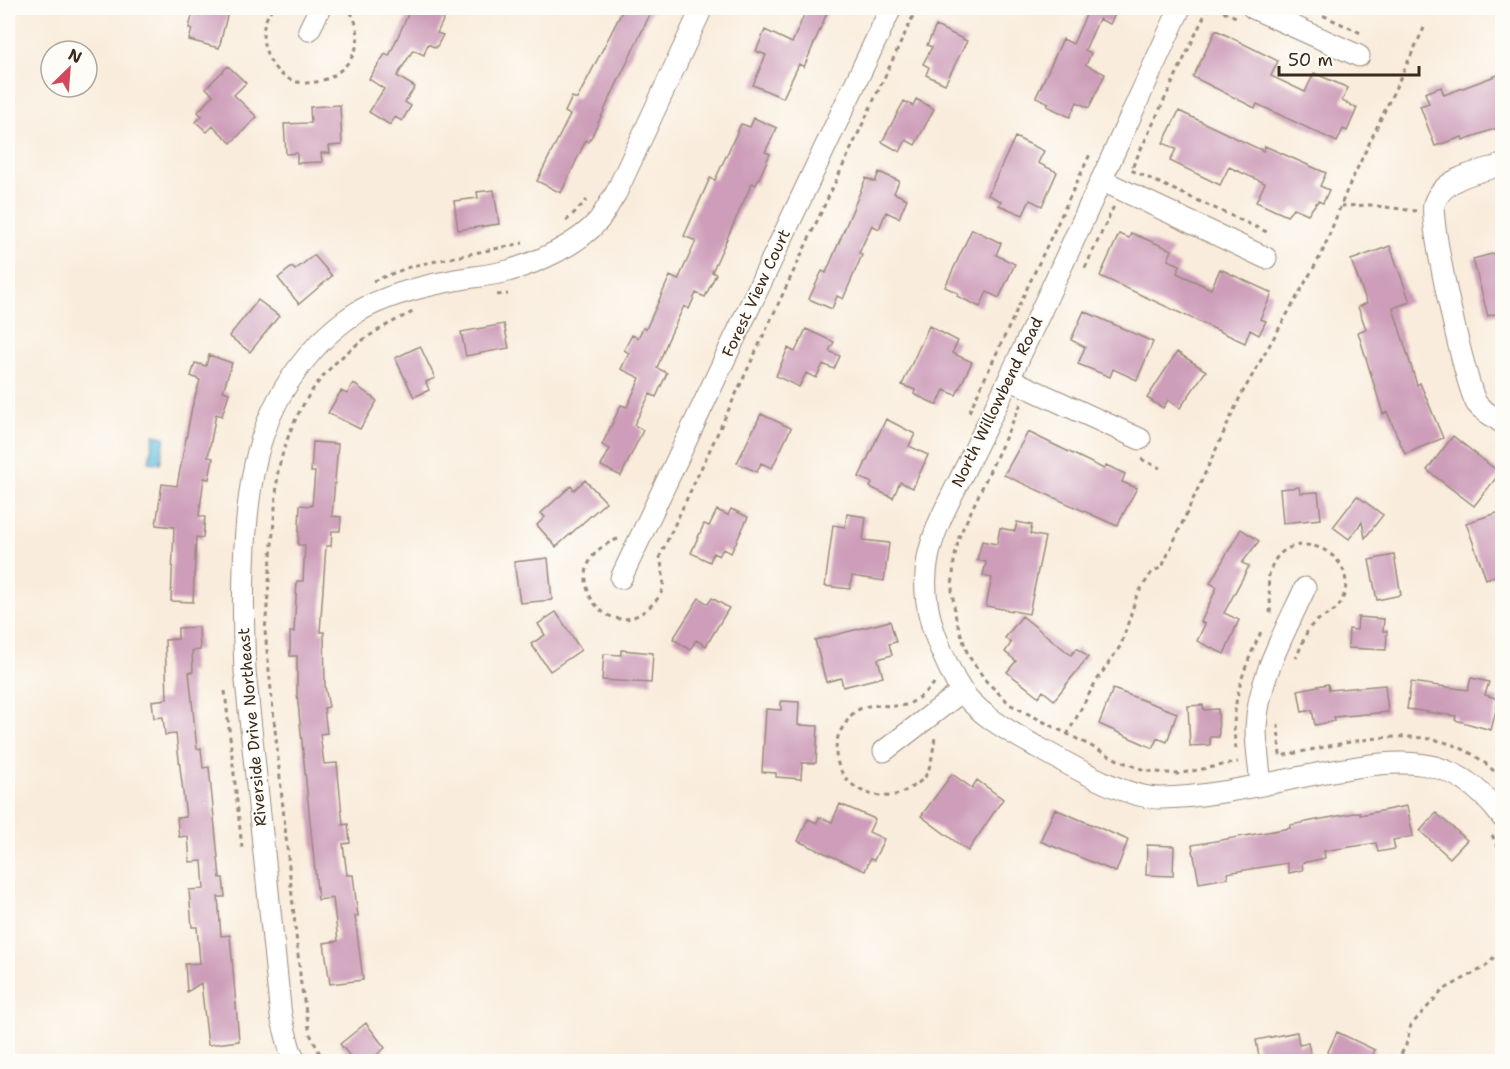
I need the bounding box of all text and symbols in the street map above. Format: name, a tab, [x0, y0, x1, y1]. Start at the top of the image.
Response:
north arrow	[39, 39, 99, 99]
scale bar	[1279, 39, 1418, 77]
text: N	[65, 44, 85, 68]
text: 50 m	[1288, 48, 1333, 72]
street label: Forest View Court	[717, 226, 795, 360]
street label: North Willowbend Road	[947, 313, 1047, 491]
street label: Riverside Drive Northeast	[233, 627, 271, 827]

